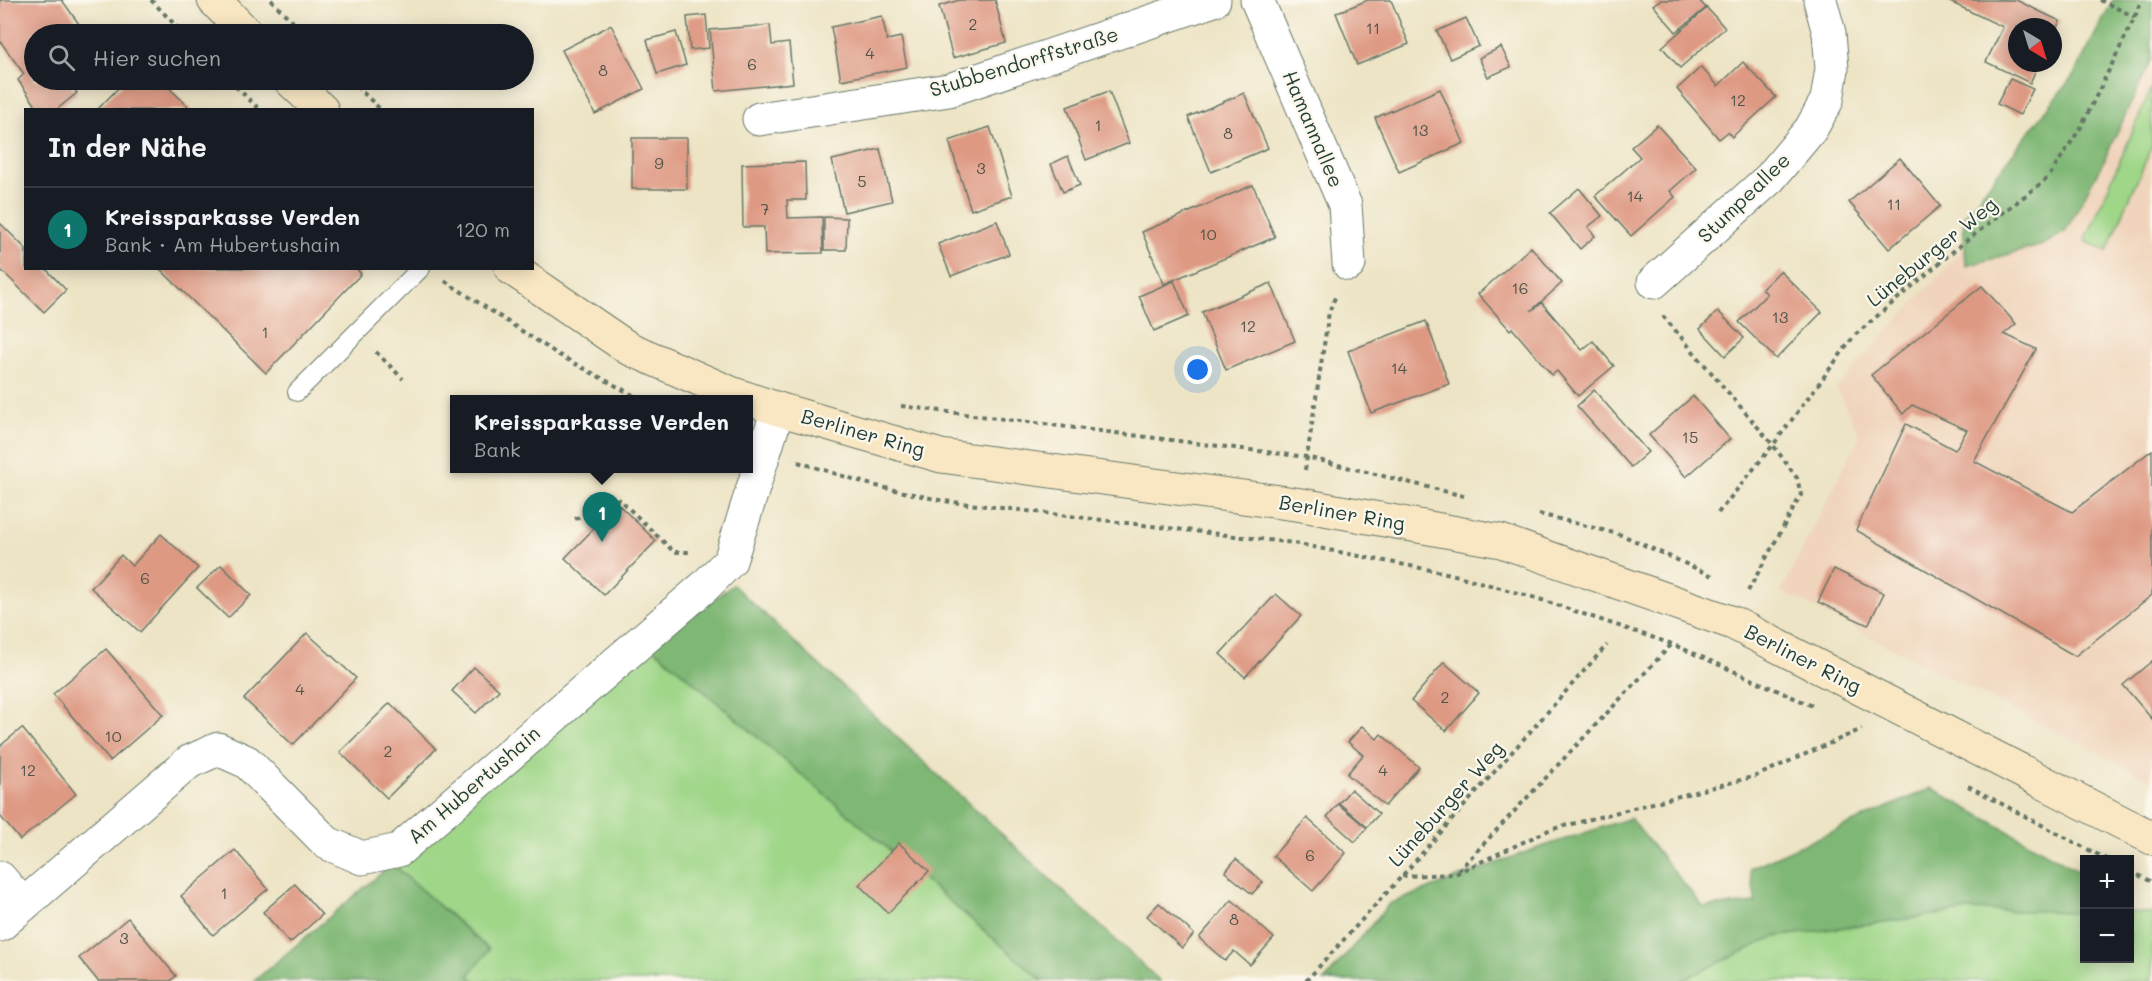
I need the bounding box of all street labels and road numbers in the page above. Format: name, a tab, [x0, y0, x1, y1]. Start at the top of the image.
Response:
street label: Stubbendorffstraße	[926, 20, 1121, 102]
street label: Hamannallee	[1278, 66, 1350, 191]
street label: Stumpeallee	[1692, 147, 1795, 248]
street label: Lüneburger Weg	[1861, 191, 2002, 312]
street label: Berliner Ring	[798, 402, 928, 462]
street label: Berliner Ring	[1277, 488, 1407, 536]
street label: Berliner Ring	[1741, 618, 1866, 699]
street label: Am Hubertushain	[402, 720, 545, 849]
street label: Lüneburger Weg	[1382, 735, 1509, 872]

